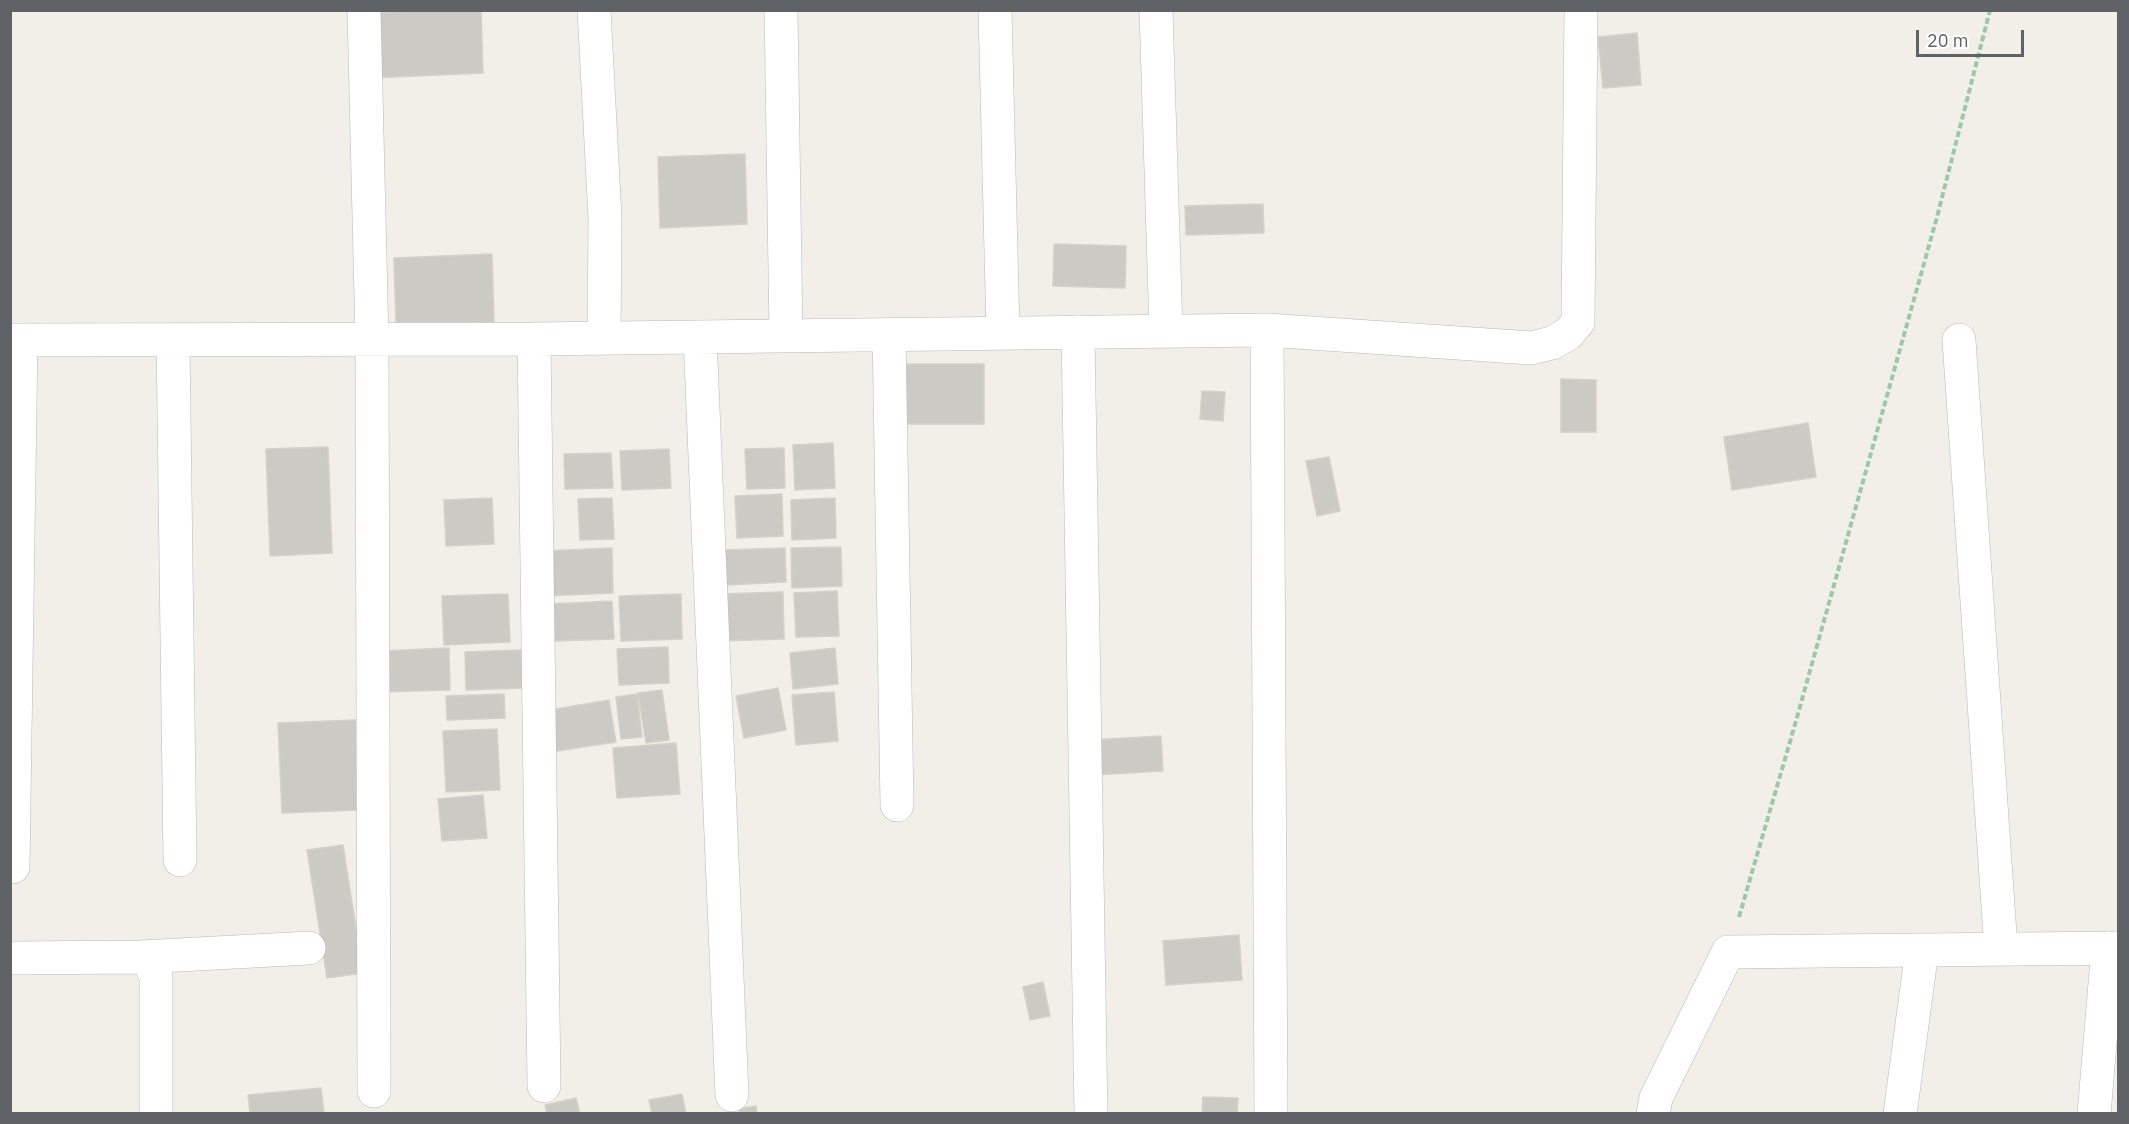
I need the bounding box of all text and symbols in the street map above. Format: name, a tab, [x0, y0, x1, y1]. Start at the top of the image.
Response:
scale bar	[1919, 18, 2027, 56]
text: 20 m	[1927, 29, 1969, 52]

